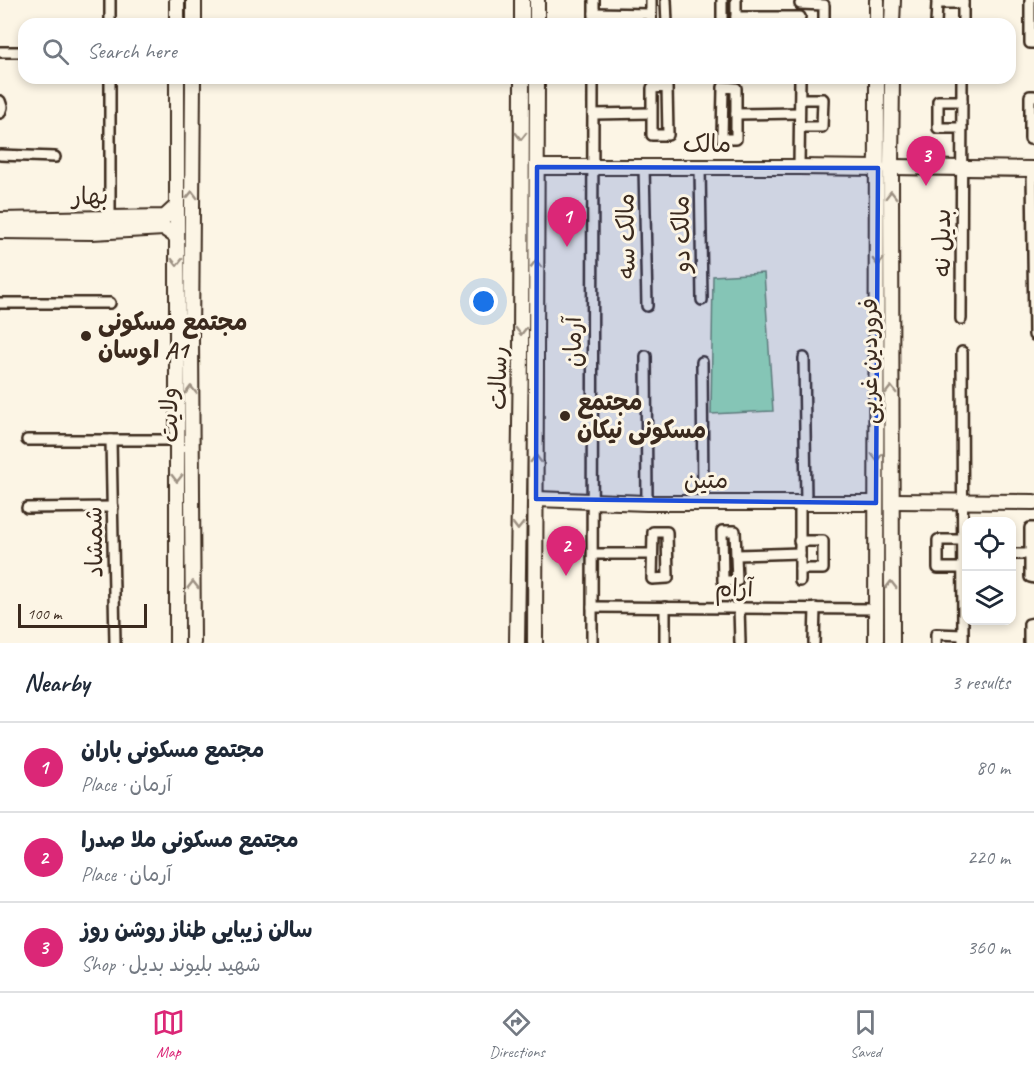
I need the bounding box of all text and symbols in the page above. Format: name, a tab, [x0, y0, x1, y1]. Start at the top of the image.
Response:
search box	[18, 18, 1016, 84]
icon: search	[39, 35, 72, 68]
text: Search here	[87, 37, 177, 65]
street label: مالک	[683, 129, 731, 159]
one-way arrow	[515, 132, 527, 141]
pin: 3	[906, 136, 946, 186]
street label: بهار	[70, 181, 108, 211]
one-way arrow	[186, 190, 198, 199]
one-way arrow	[885, 190, 897, 199]
street label: مالک سه	[610, 193, 642, 279]
street label: مالک دو	[665, 195, 697, 275]
pin: 1	[548, 198, 586, 247]
street label: بدیل نه	[927, 208, 957, 278]
one-way arrow	[171, 258, 183, 267]
one-way arrow	[871, 258, 884, 267]
one-way arrow	[530, 259, 542, 268]
your location	[469, 287, 498, 316]
street label: فروردین غربی	[854, 298, 884, 424]
place label: مجتمع مسکونی اوسان A1	[98, 307, 247, 366]
street label: آرمان	[558, 316, 588, 367]
one-way arrow	[515, 327, 527, 336]
marker: مجتمع مسکونی اوسان A1	[79, 329, 93, 343]
street label: رسالت	[482, 346, 514, 410]
one-way arrow	[185, 385, 197, 394]
one-way arrow	[885, 385, 897, 394]
street label: ولایت	[154, 387, 184, 443]
place label: مجتمع مسکونی نیکان	[577, 387, 706, 445]
marker: مجتمع مسکونی نیکان	[558, 409, 572, 423]
one-way arrow	[871, 453, 883, 462]
one-way arrow	[530, 454, 542, 463]
street label: متین	[684, 465, 728, 495]
one-way arrow	[171, 474, 183, 483]
street label: شمشاد	[78, 506, 110, 578]
map controls	[962, 517, 1016, 625]
button: locate	[962, 517, 1016, 571]
one-way arrow	[512, 522, 525, 531]
pin: 2	[546, 526, 586, 576]
button: layers	[962, 571, 1016, 625]
street label: آرام	[714, 573, 755, 606]
one-way arrow	[187, 580, 199, 589]
one-way arrow	[885, 580, 897, 589]
scale bar	[18, 601, 147, 628]
text: 100 m	[27, 604, 61, 624]
text: Nearby	[24, 666, 89, 699]
text: 3 results	[951, 670, 1010, 695]
text: مجتمع مسکونی باران	[81, 736, 264, 764]
text: 1	[39, 755, 48, 780]
text: 80 m	[976, 755, 1010, 780]
text: Place · آرمان	[81, 772, 172, 797]
text: مجتمع مسکونی ملا صدرا	[81, 826, 298, 854]
text: 2	[39, 845, 48, 870]
text: 220 m	[967, 845, 1010, 870]
text: Place · آرمان	[81, 862, 172, 887]
text: سالن زیبایی طناز روشن روز	[81, 916, 312, 944]
text: 3	[39, 935, 48, 960]
text: 360 m	[967, 935, 1010, 960]
text: Shop · شهید بلیوند بدیل	[81, 952, 261, 977]
tab: Map	[152, 1006, 185, 1062]
tab: Directions	[489, 1006, 545, 1062]
tab: Saved	[849, 1006, 882, 1062]

